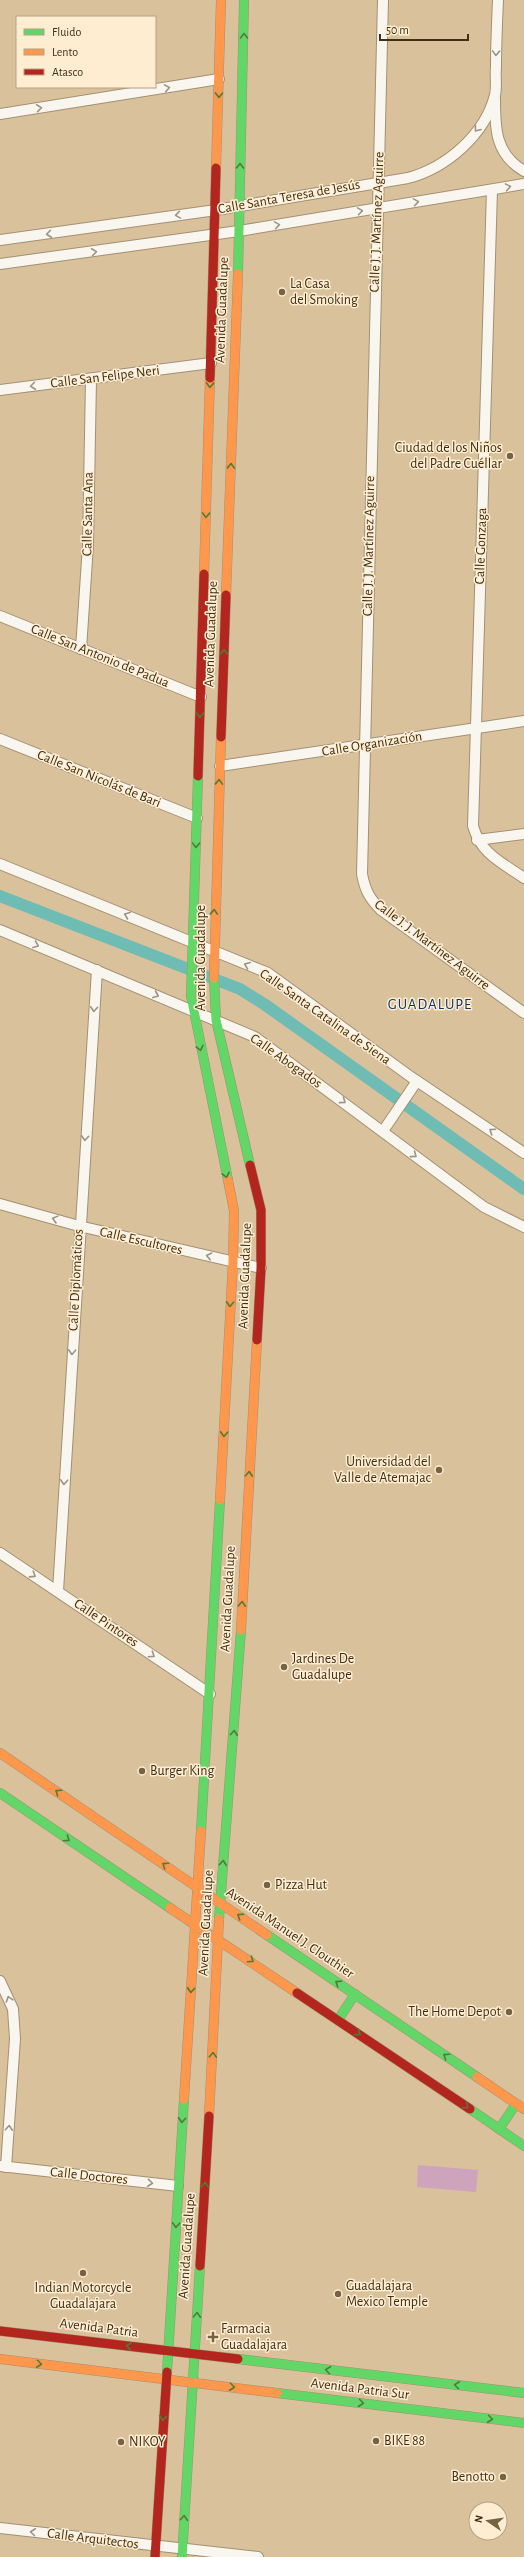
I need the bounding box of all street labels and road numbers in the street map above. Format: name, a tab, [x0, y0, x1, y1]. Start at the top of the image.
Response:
street label: Calle J. J. Martínez Aguirre	[368, 152, 386, 292]
street label: Calle Santa Teresa de Jesús	[217, 178, 361, 216]
street label: Avenida Guadalupe	[213, 257, 231, 363]
street label: Calle San Felipe Neri	[50, 363, 160, 391]
street label: Calle Santa Ana	[80, 471, 96, 556]
street label: Calle J. J. Martínez Aguirre	[361, 476, 377, 616]
street label: Calle Gonzaga	[473, 507, 489, 585]
street label: Avenida Guadalupe	[202, 581, 220, 687]
street label: Calle San Antonio de Padua	[29, 622, 172, 690]
street label: Calle Organización	[321, 729, 423, 759]
street label: Calle San Nicolás de Bari	[35, 748, 163, 810]
street label: Calle J. J. Martínez Aguirre	[372, 897, 492, 993]
street label: Avenida Guadalupe	[194, 905, 208, 1011]
street label: Calle Santa Catalina de Siena	[257, 966, 393, 1068]
street label: Calle Abogados	[248, 1031, 324, 1091]
street label: Avenida Guadalupe	[236, 1223, 254, 1329]
street label: Calle Escultores	[98, 1225, 184, 1257]
street label: Calle Diplomáticos	[66, 1229, 86, 1331]
street label: Avenida Guadalupe	[218, 1546, 238, 1652]
street label: Calle Pintores	[71, 1596, 141, 1650]
street label: Avenida Guadalupe	[196, 1870, 216, 1976]
street label: Avenida Manuel J. Clouthier	[224, 1885, 357, 1981]
street label: Calle Doctores	[50, 2165, 128, 2187]
street label: Avenida Guadalupe	[176, 2193, 198, 2299]
street label: Avenida Patria	[59, 2316, 140, 2340]
street label: Avenida Patria Sur	[310, 2376, 411, 2402]
street label: Calle Arquitectos	[46, 2526, 140, 2552]

